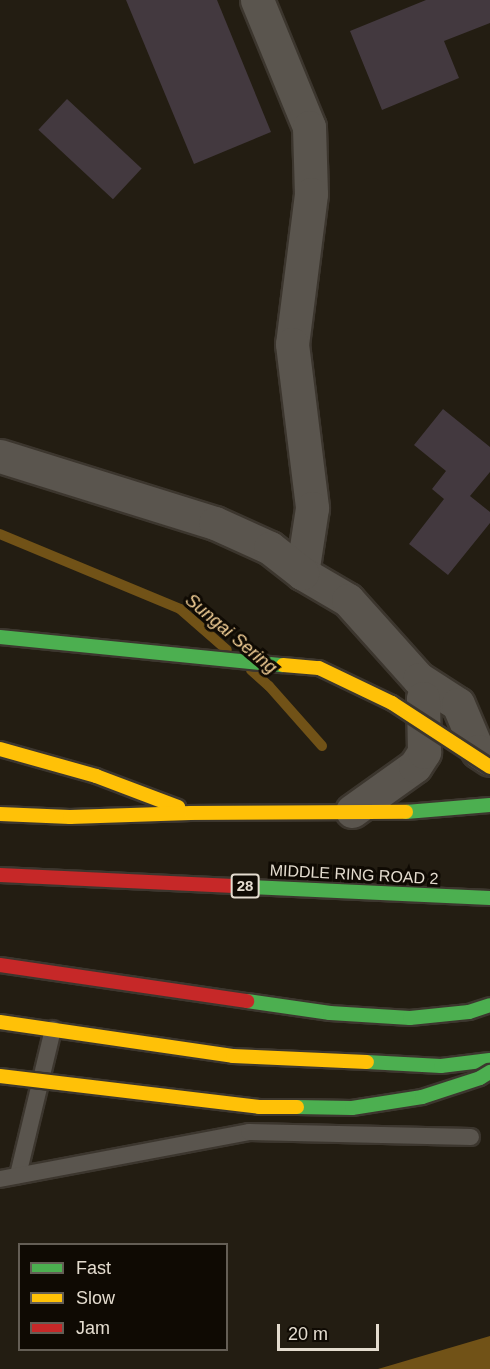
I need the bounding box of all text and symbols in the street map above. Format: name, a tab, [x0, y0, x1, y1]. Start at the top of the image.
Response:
water label: Sungai Sering	[181, 589, 281, 679]
street label: MIDDLE RING ROAD 2	[269, 861, 439, 889]
road number: 28	[230, 874, 260, 898]
legend	[18, 1243, 228, 1351]
text: Fast	[76, 1258, 111, 1278]
text: Slow	[76, 1288, 115, 1308]
scale bar	[280, 1312, 382, 1350]
text: Jam	[76, 1318, 110, 1338]
text: 20 m	[288, 1324, 328, 1344]

